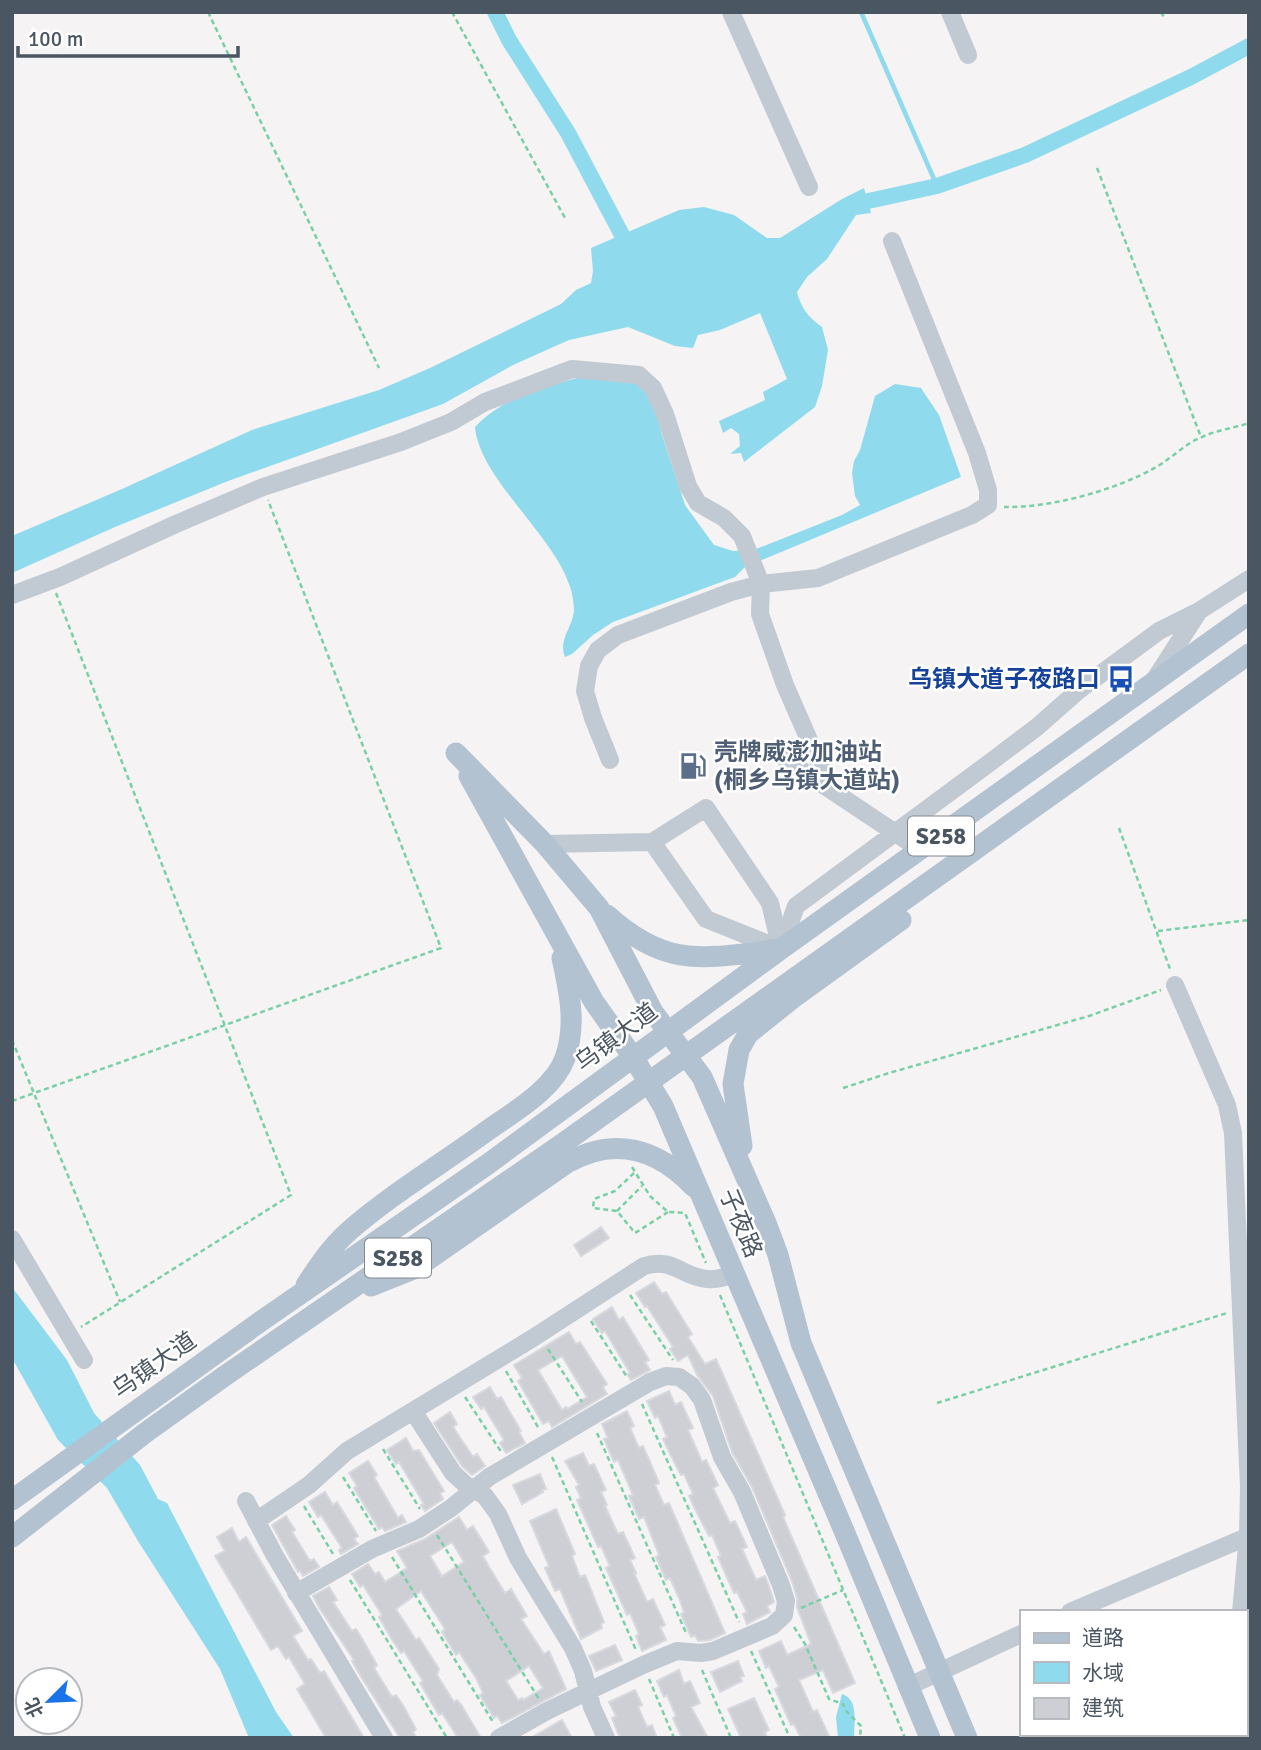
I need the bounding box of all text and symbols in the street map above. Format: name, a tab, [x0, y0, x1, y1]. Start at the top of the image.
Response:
scale bar	[18, 14, 238, 58]
text: 100 m	[28, 26, 83, 52]
place label: 乌镇大道子夜路口	[908, 664, 1100, 694]
bus stop icon: 乌镇大道子夜路口	[1106, 664, 1136, 694]
place label: 壳牌威澎加油站 (桐乡乌镇大道站)	[714, 737, 900, 795]
fuel station icon: 壳牌威澎加油站 (桐乡乌镇大道站)	[678, 751, 708, 781]
road number: S258	[908, 816, 974, 856]
street label: 乌镇大道	[569, 996, 663, 1078]
street label: 子夜路	[713, 1184, 769, 1262]
road number: S258	[365, 1238, 431, 1278]
street label: 乌镇大道	[106, 1325, 202, 1405]
legend	[1020, 1610, 1247, 1736]
text: 道路	[1082, 1625, 1124, 1651]
text: 水域	[1082, 1660, 1124, 1686]
north arrow	[14, 1666, 84, 1736]
text: 北	[20, 1694, 49, 1721]
text: 建筑	[1082, 1695, 1124, 1721]

